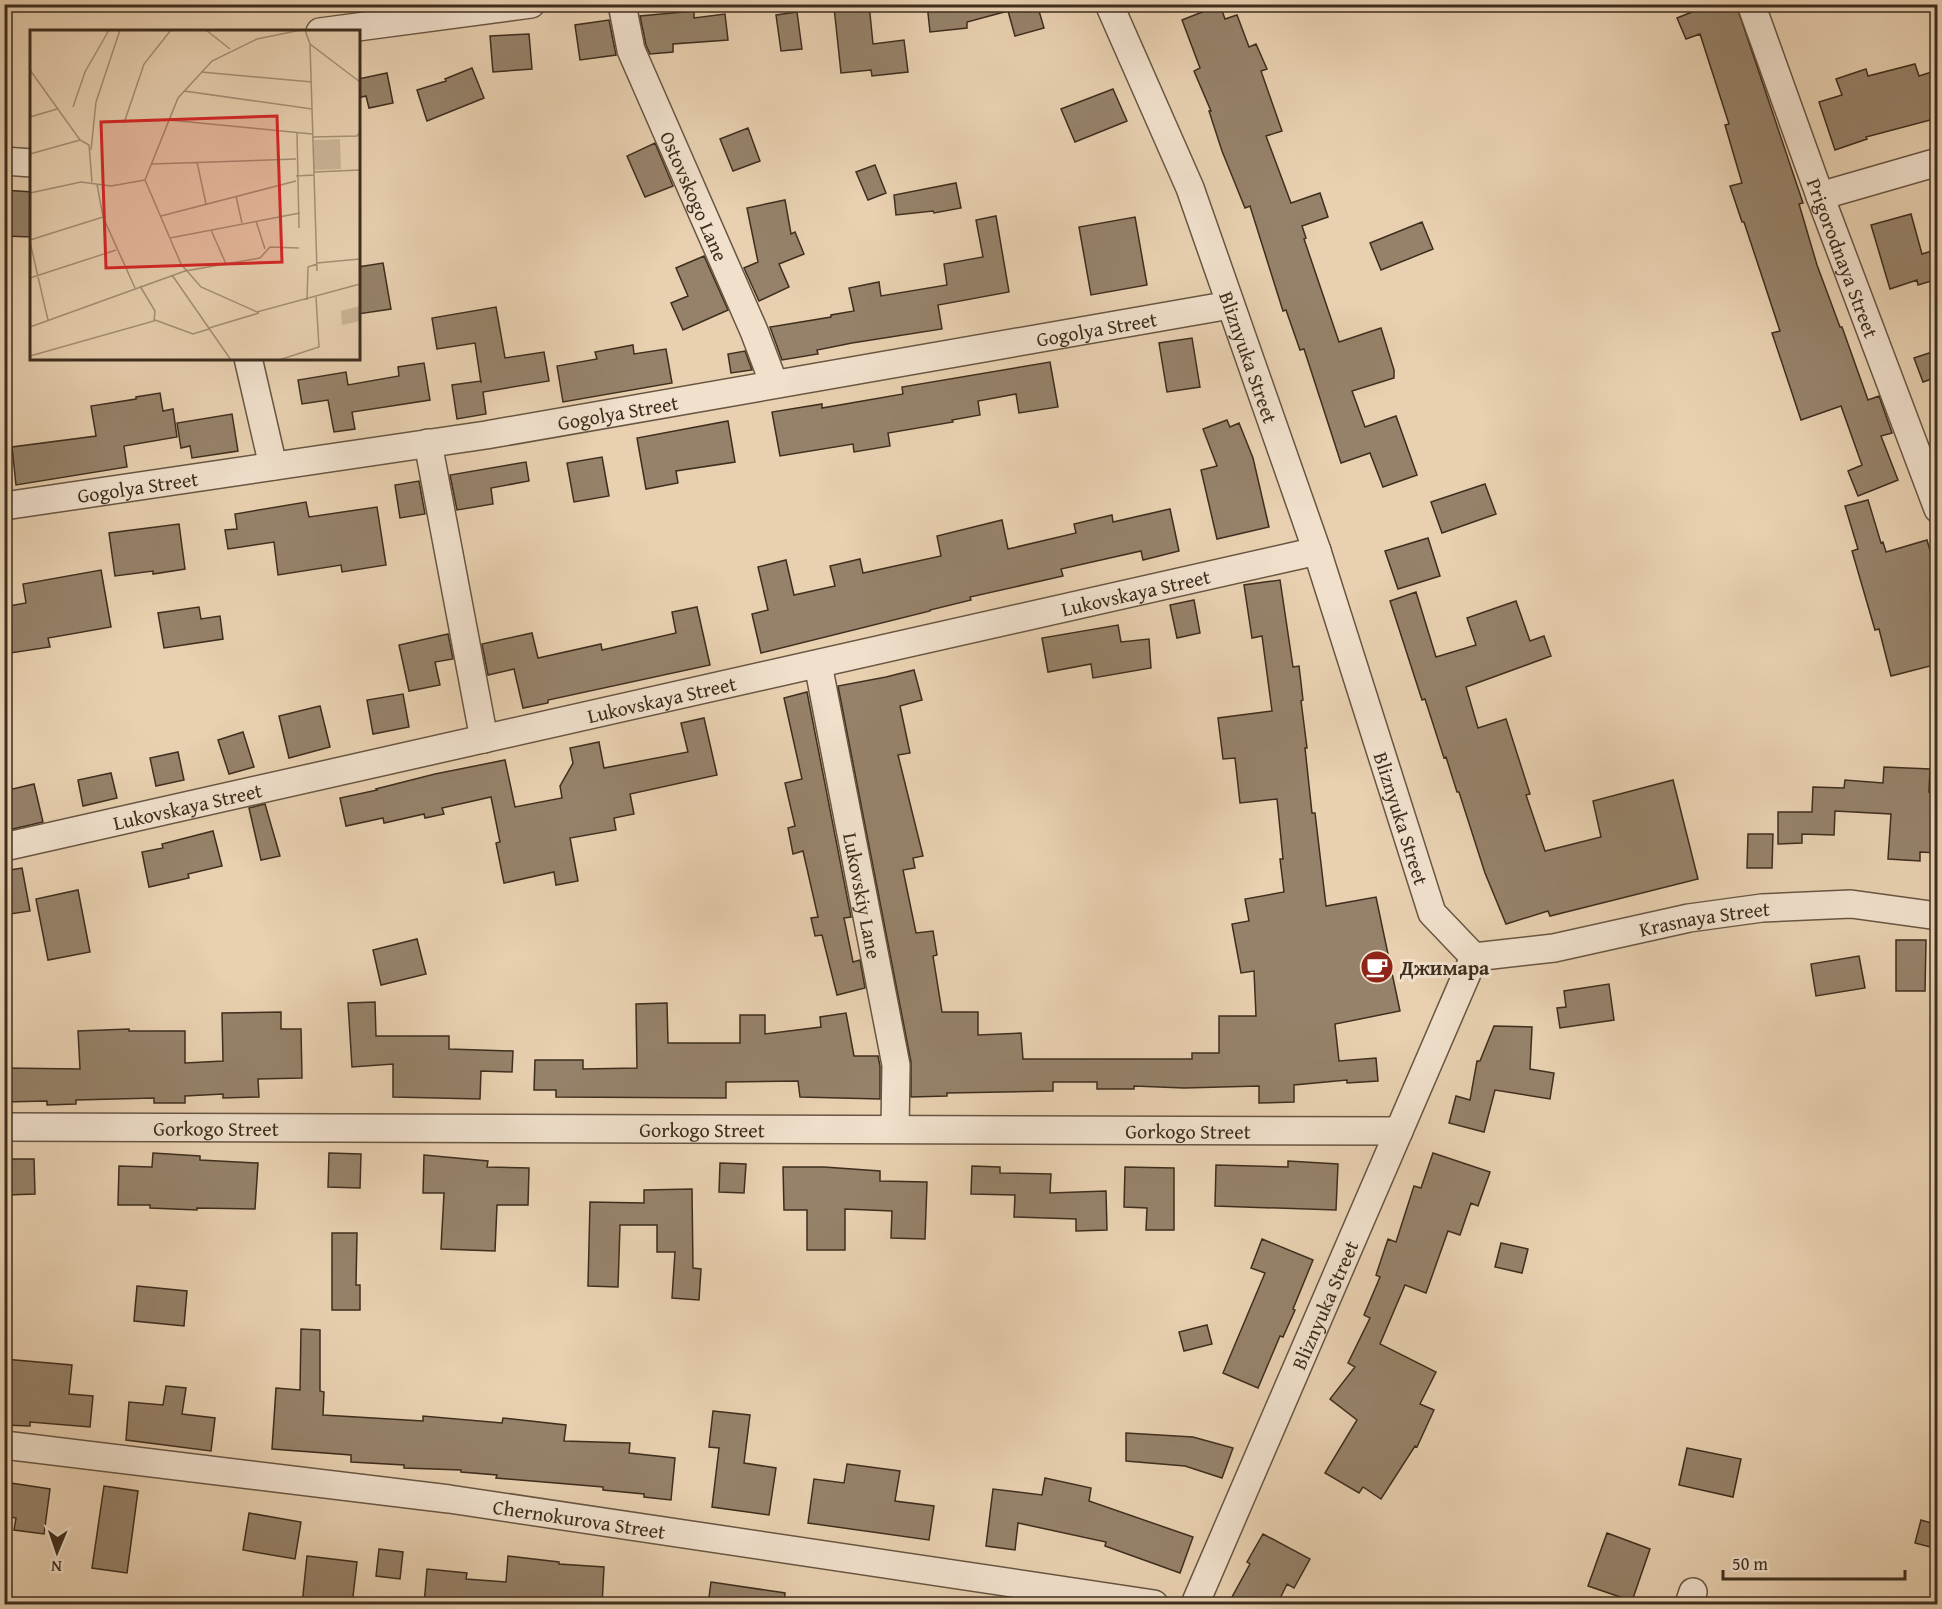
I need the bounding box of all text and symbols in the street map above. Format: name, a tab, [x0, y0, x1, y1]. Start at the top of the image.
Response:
inset map	[30, 30, 360, 360]
street label: Ostovskogo Lane	[654, 126, 736, 265]
street label: Prigorodnaya Street	[1800, 174, 1887, 342]
street label: Bliznyuka Street	[1213, 287, 1286, 427]
street label: Gogolya Street	[1034, 304, 1159, 353]
street label: Gogolya Street	[555, 387, 680, 437]
street label: Gogolya Street	[75, 463, 200, 510]
street label: Lukovskaya Street	[1058, 561, 1213, 623]
street label: Lukovskaya Street	[584, 668, 739, 730]
street label: Bliznyuka Street	[1367, 748, 1437, 888]
street label: Lukovskaya Street	[110, 775, 265, 836]
street label: Lukovskiy Lane	[837, 830, 890, 961]
street label: Krasnaya Street	[1636, 893, 1770, 943]
cafe icon: Джимара	[1359, 949, 1395, 985]
place label: Джимара	[1399, 953, 1490, 982]
street label: Gorkogo Street	[153, 1113, 279, 1142]
street label: Gorkogo Street	[639, 1114, 765, 1144]
street label: Gorkogo Street	[1125, 1116, 1251, 1145]
street label: Bliznyuka Street	[1283, 1236, 1365, 1374]
street label: Chernokurova Street	[491, 1491, 667, 1546]
north arrow	[27, 1522, 87, 1582]
scale bar	[1723, 1543, 1904, 1581]
text: 50 m	[1732, 1550, 1768, 1577]
text: N	[50, 1555, 62, 1579]

